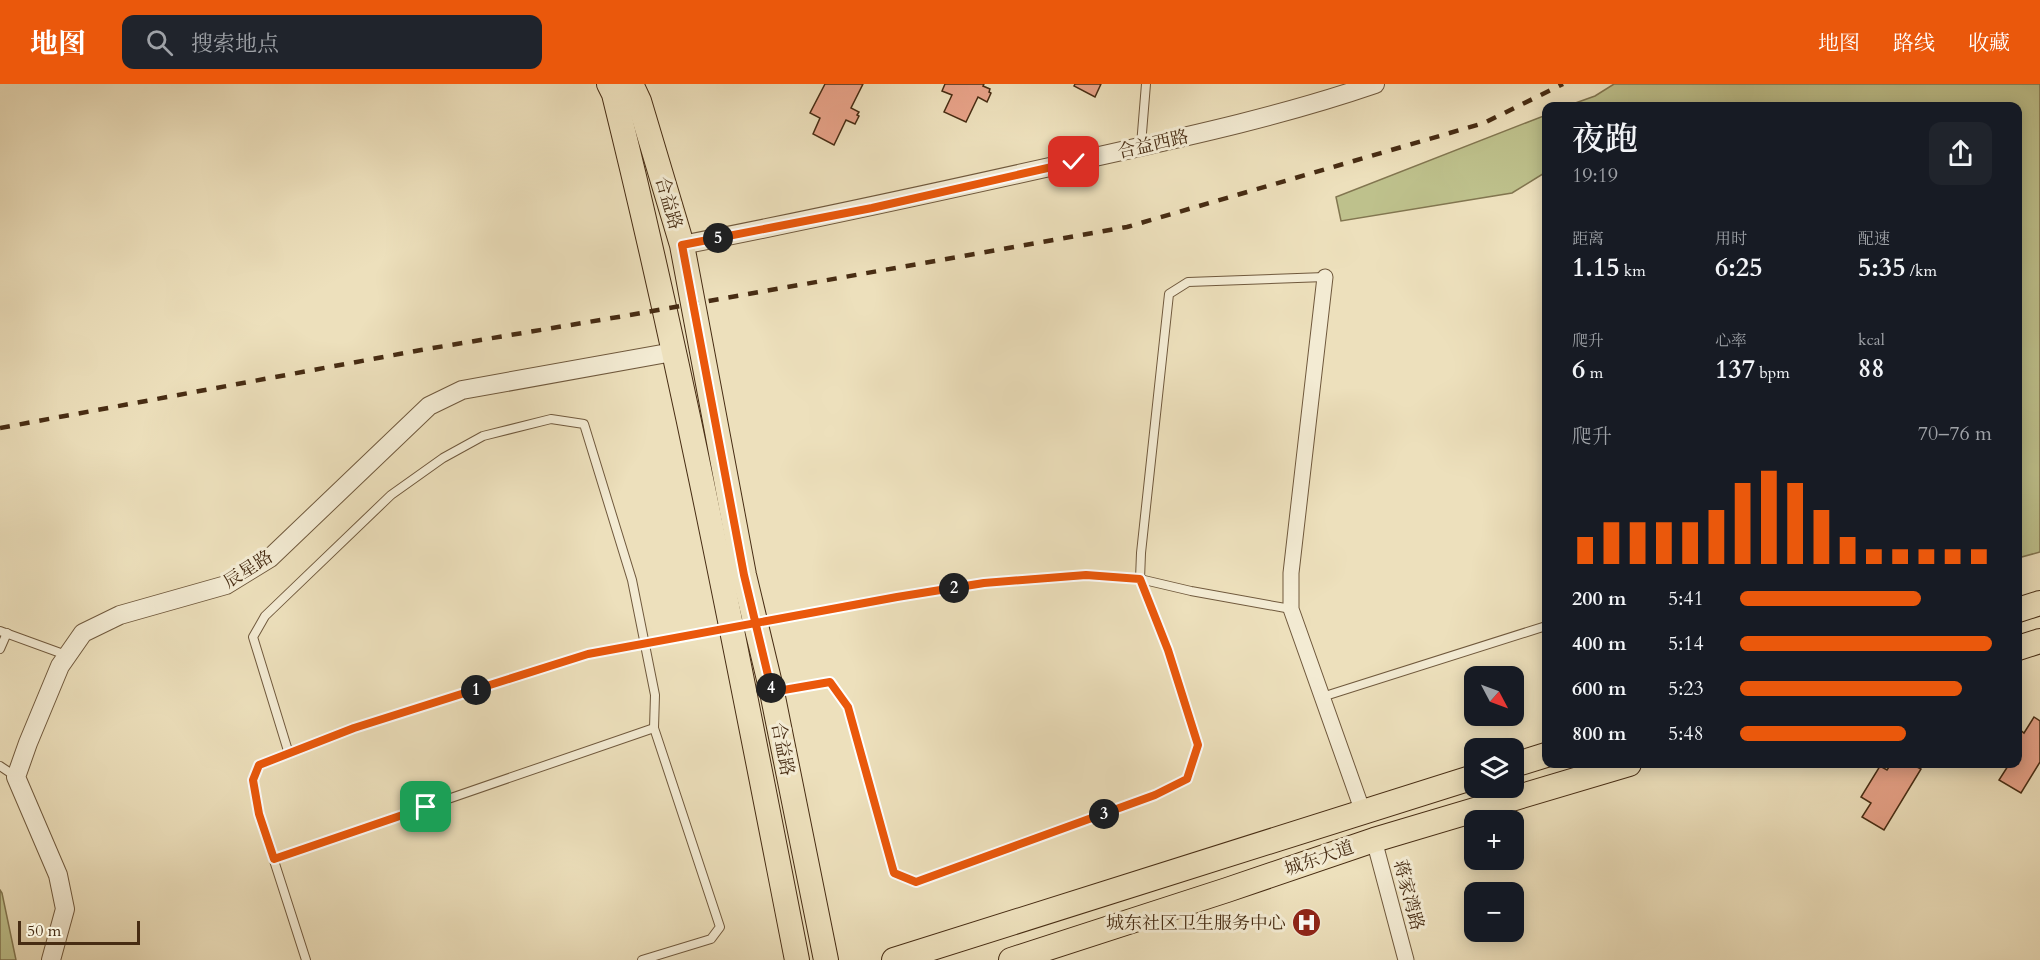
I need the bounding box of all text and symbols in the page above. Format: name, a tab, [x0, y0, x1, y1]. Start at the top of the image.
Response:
search box	[122, 15, 542, 69]
text: 地图	[30, 25, 86, 63]
icon: search	[143, 26, 176, 59]
text: 搜索地点	[191, 29, 279, 59]
text: 地图	[1818, 29, 1860, 58]
text: 路线	[1893, 29, 1935, 58]
text: 收藏	[1968, 29, 2010, 58]
text: 夜跑	[1572, 117, 1638, 162]
button: share	[1929, 122, 1992, 185]
street label: 合益西路	[1115, 124, 1191, 165]
pin	[1048, 136, 1099, 187]
icon: check	[1057, 145, 1090, 178]
text: 19:19	[1572, 162, 1618, 189]
street label: 合益路	[649, 174, 688, 233]
pin: 5	[703, 223, 733, 253]
text: 5	[714, 227, 722, 249]
text: 距离	[1572, 228, 1604, 250]
text: 用时	[1715, 228, 1747, 250]
text: 配速	[1858, 228, 1890, 250]
text: 1.15	[1572, 250, 1620, 285]
text: 6:25	[1715, 250, 1763, 285]
text: 5:35	[1858, 250, 1906, 285]
text: km	[1620, 260, 1646, 282]
text: /km	[1906, 260, 1937, 282]
text: kcal	[1858, 329, 1885, 351]
text: 爬升	[1572, 330, 1604, 352]
text: 心率	[1715, 330, 1747, 352]
text: 88	[1858, 351, 1885, 386]
text: 6	[1572, 352, 1585, 387]
text: 137	[1715, 352, 1755, 387]
text: m	[1585, 362, 1603, 384]
text: bpm	[1755, 362, 1790, 384]
text: 70–76 m	[1918, 420, 1992, 447]
text: 爬升	[1572, 423, 1612, 450]
street label: 辰星路	[219, 545, 278, 594]
pin: 2	[939, 573, 969, 603]
text: 2	[950, 577, 958, 599]
text: 200 m	[1572, 585, 1627, 612]
text: 5:41	[1668, 585, 1704, 612]
text: 400 m	[1572, 630, 1627, 657]
text: 5:14	[1668, 630, 1704, 657]
north arrow	[1464, 666, 1524, 726]
map controls	[1464, 666, 1524, 942]
pin: 4	[756, 673, 786, 703]
pin: 1	[461, 675, 491, 705]
text: 600 m	[1572, 675, 1627, 702]
text: 5:23	[1668, 675, 1704, 702]
text: 4	[767, 677, 775, 699]
text: 1	[472, 679, 480, 701]
street label: 合益路	[765, 720, 800, 778]
text: 800 m	[1572, 720, 1627, 747]
text: 5:48	[1668, 720, 1704, 747]
button: layers	[1464, 738, 1524, 798]
pin	[400, 781, 451, 832]
icon: arrive	[409, 790, 442, 823]
pin: 3	[1089, 799, 1119, 829]
text: 3	[1100, 803, 1108, 825]
button: +	[1464, 810, 1524, 870]
street label: 城东大道	[1281, 835, 1357, 882]
street label: 蒋家湾路	[1387, 857, 1430, 933]
button: −	[1464, 882, 1524, 942]
hospital icon: 城东社区卫生服务中心	[1291, 907, 1323, 939]
place label: 城东社区卫生服务中心	[1106, 911, 1286, 936]
scale bar	[18, 918, 140, 946]
text: 50 m	[27, 920, 61, 942]

